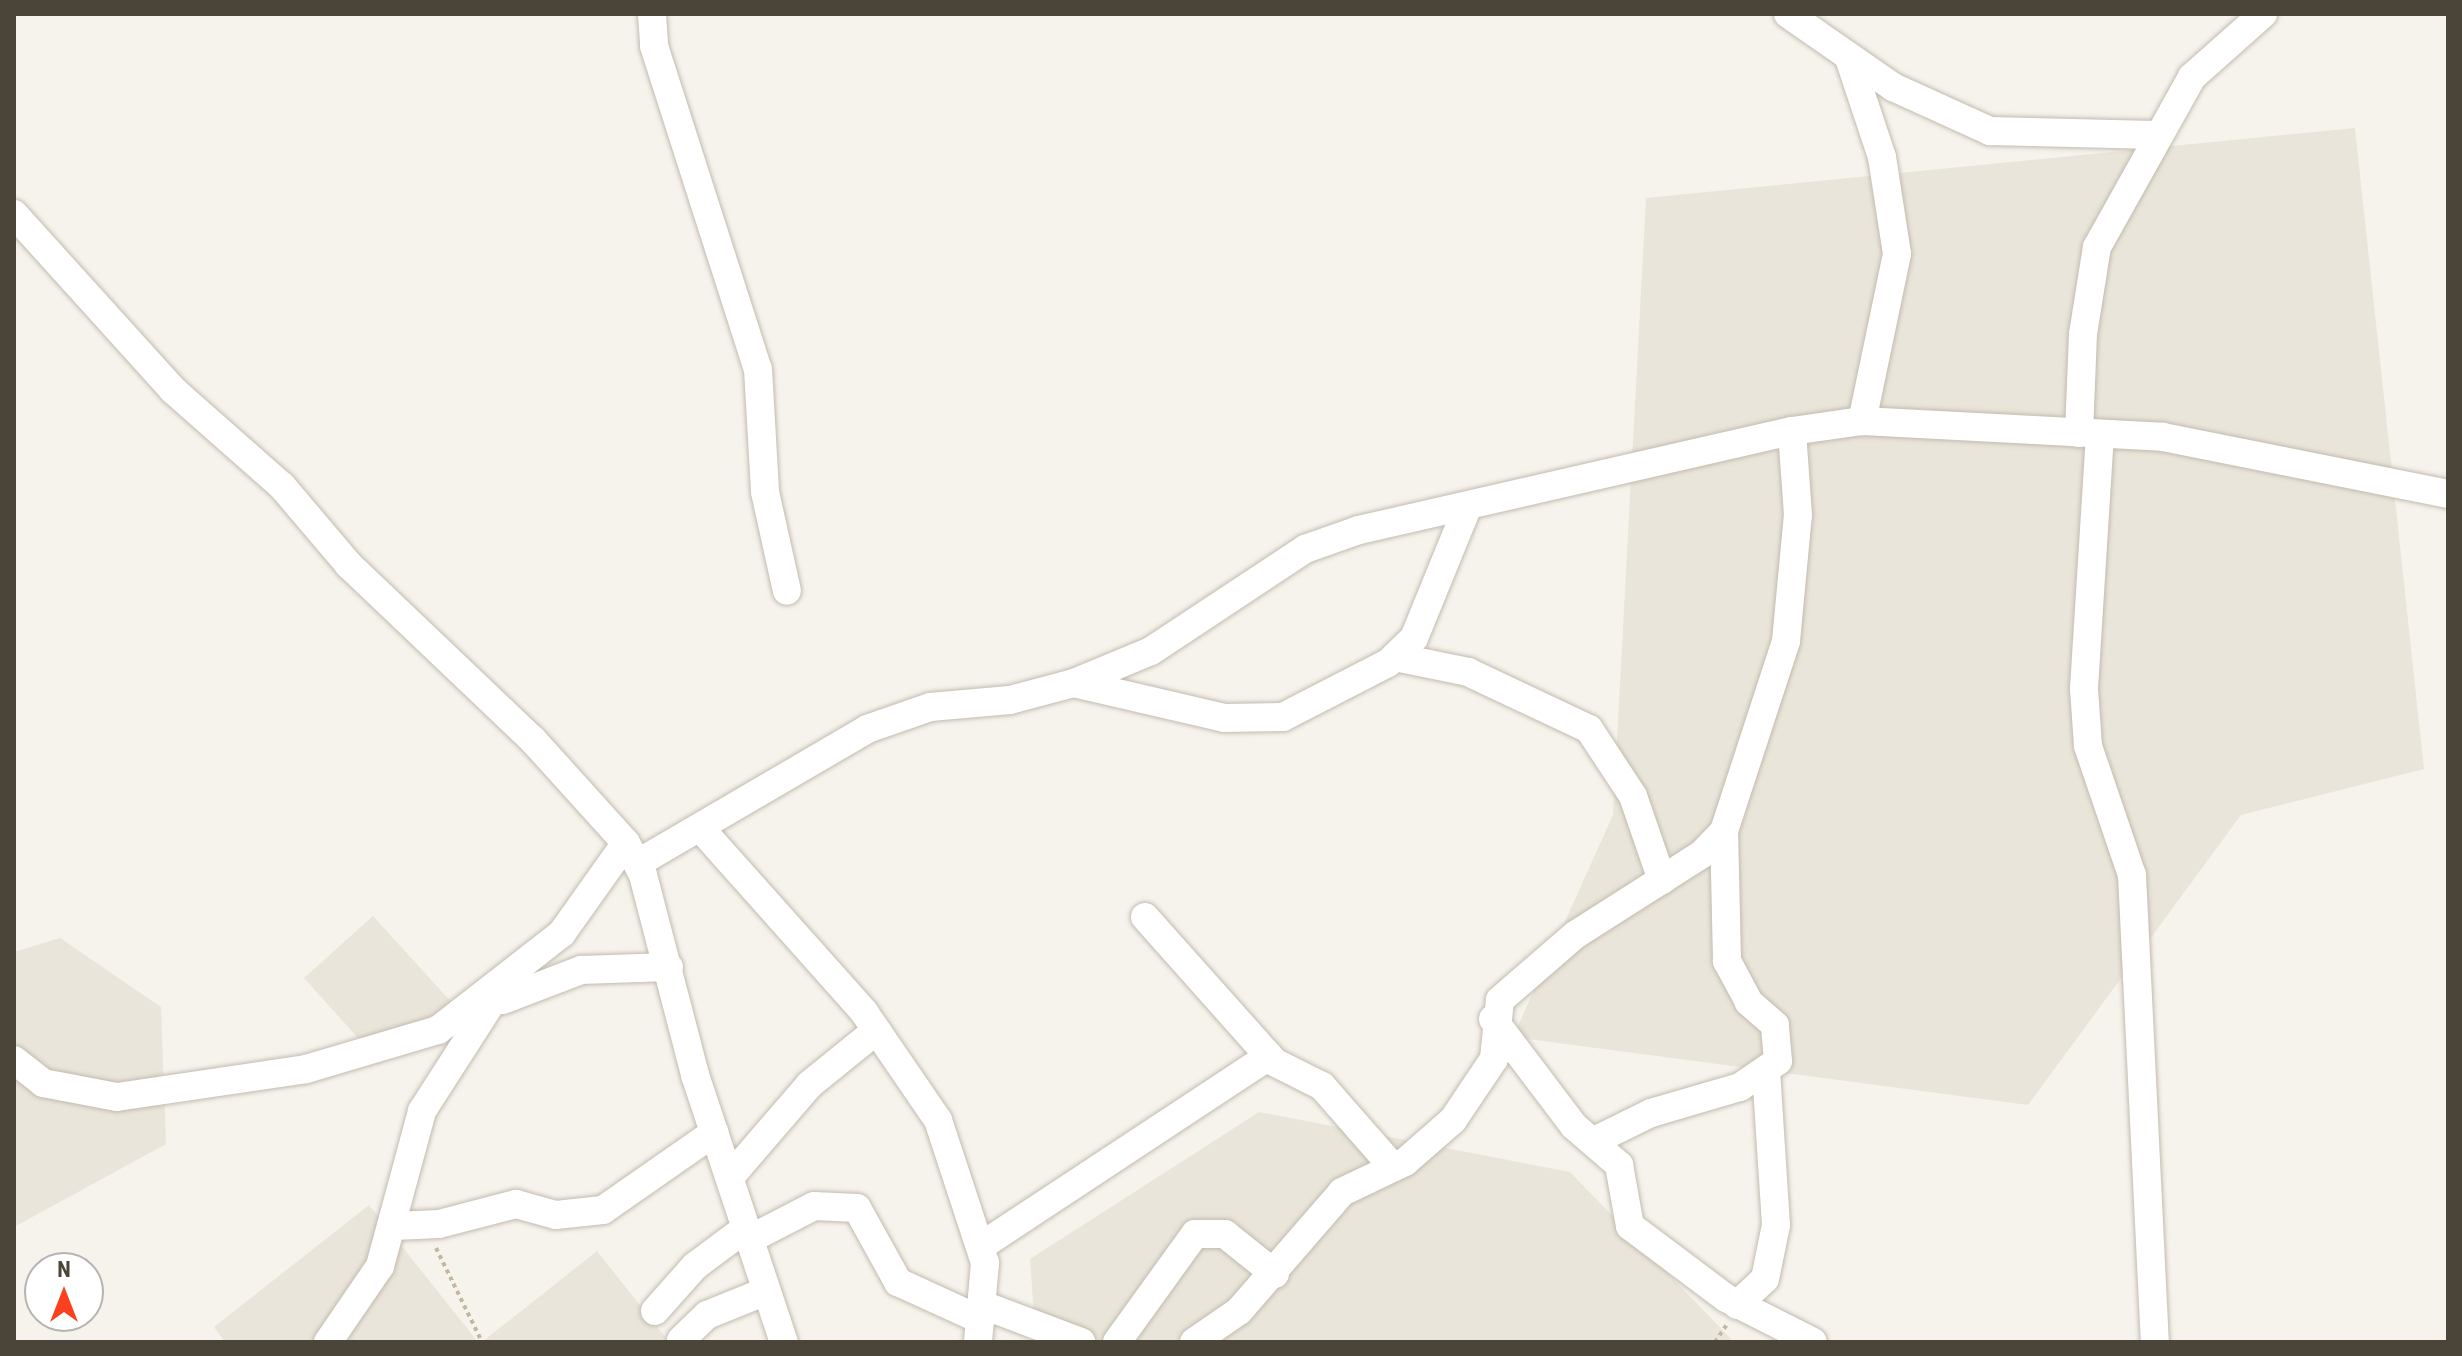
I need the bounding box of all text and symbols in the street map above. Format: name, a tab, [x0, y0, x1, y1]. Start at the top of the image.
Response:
north arrow	[24, 1252, 104, 1332]
text: N	[57, 1257, 71, 1282]

